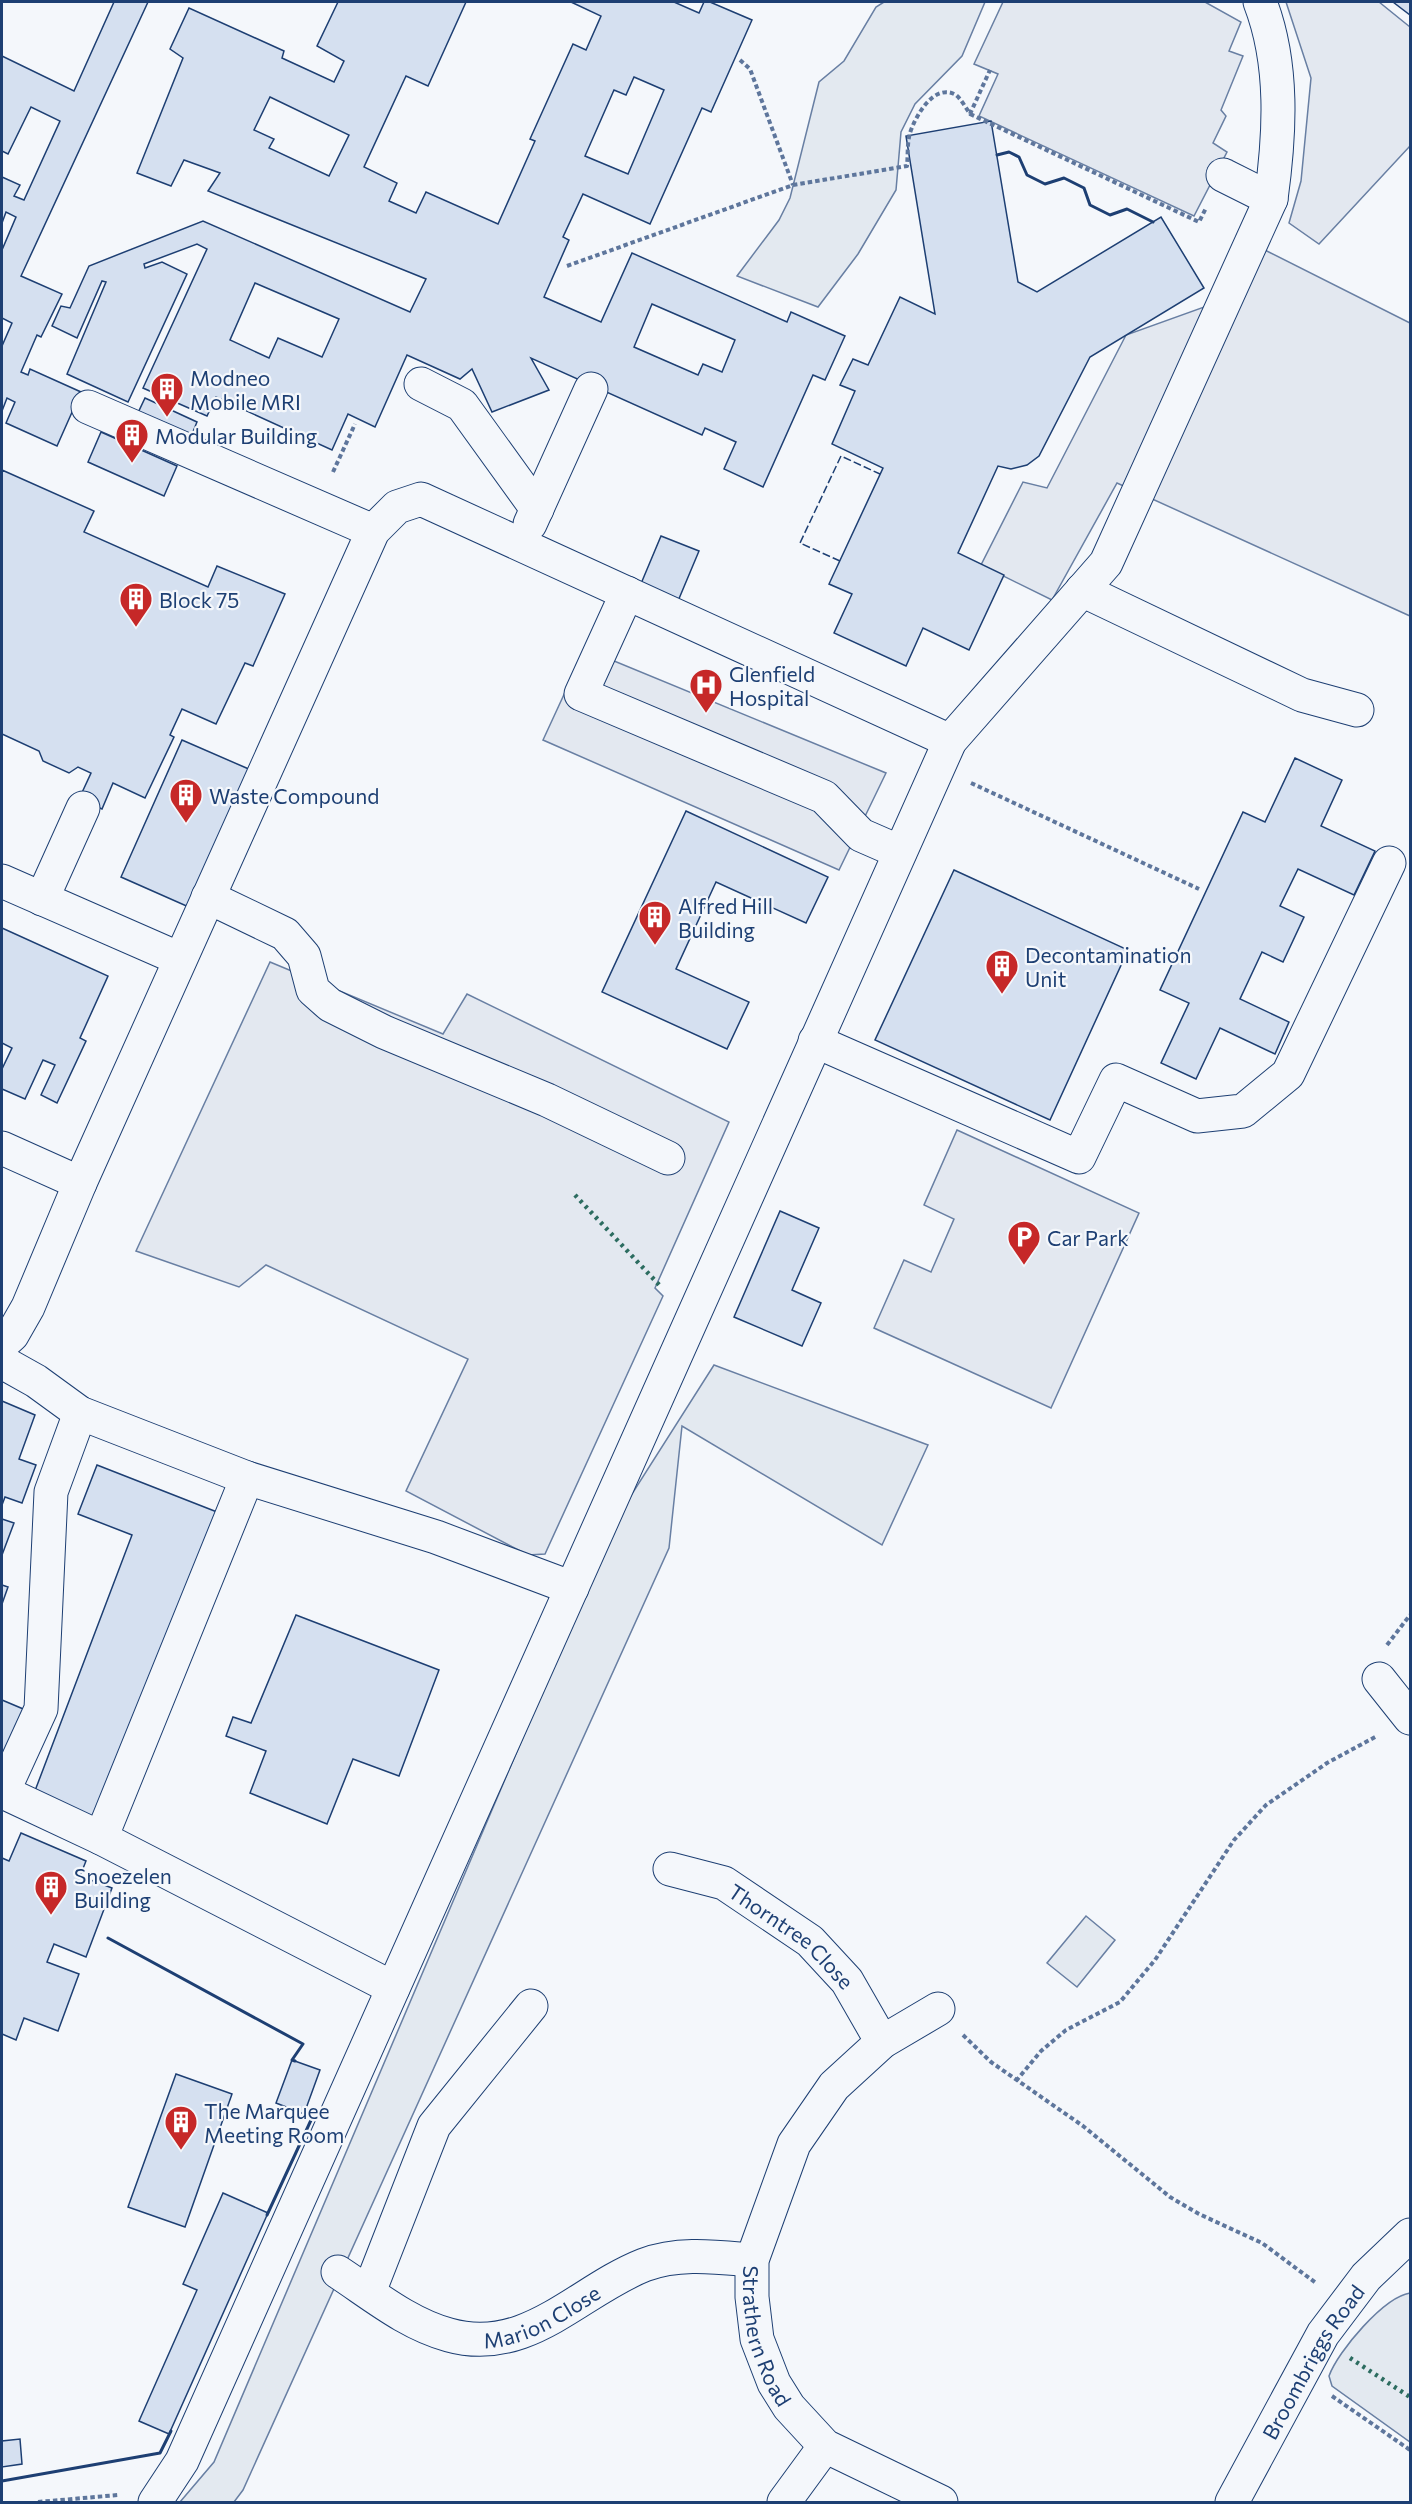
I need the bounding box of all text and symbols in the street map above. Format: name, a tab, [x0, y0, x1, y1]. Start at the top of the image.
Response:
place label: Modneo Mobile MRI	[190, 365, 301, 414]
building icon: Modneo Mobile MRI	[149, 371, 185, 418]
building icon: Modular Building	[114, 417, 150, 464]
place label: Modular Building	[155, 423, 317, 448]
building icon: Block 75	[118, 581, 154, 628]
place label: Block 75	[159, 587, 239, 612]
place label: Glenfield Hospital	[729, 661, 815, 710]
hospital icon: Glenfield Hospital	[688, 667, 724, 714]
building icon: Waste Compound	[168, 777, 204, 824]
place label: Waste Compound	[209, 783, 379, 808]
place label: Alfred Hill Building	[678, 893, 773, 942]
building icon: Alfred Hill Building	[637, 899, 673, 946]
place label: Decontamination Unit	[1025, 942, 1191, 991]
building icon: Decontamination Unit	[984, 948, 1020, 995]
parking icon: Car Park	[1006, 1219, 1042, 1266]
place label: Car Park	[1047, 1225, 1129, 1250]
place label: Snoezelen Building	[74, 1863, 172, 1912]
building icon: Snoezelen Building	[33, 1869, 69, 1916]
street label: Thorntree Close	[725, 1878, 860, 1993]
place label: The Marquee Meeting Room	[204, 2098, 344, 2147]
building icon: The Marquee Meeting Room	[163, 2104, 199, 2151]
street label: Strathern Road	[739, 2265, 797, 2410]
street label: Marion Close	[482, 2279, 604, 2352]
street label: Broombriggs Road	[1256, 2279, 1369, 2443]

